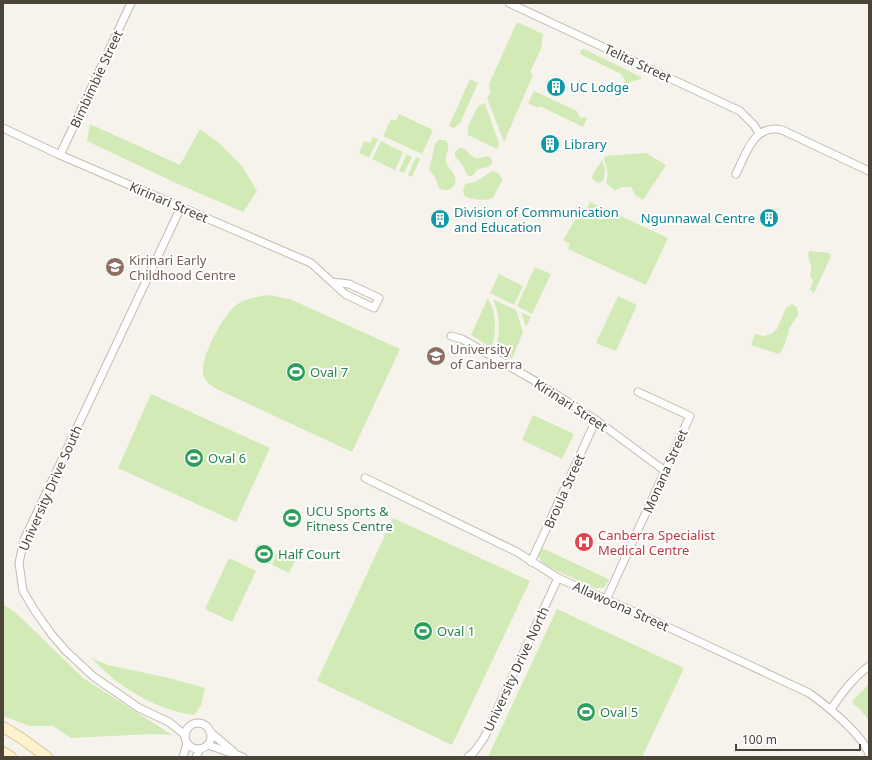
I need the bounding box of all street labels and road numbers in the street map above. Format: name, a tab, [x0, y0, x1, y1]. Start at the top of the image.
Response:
street label: Bimbimbie Street	[65, 27, 127, 131]
street label: Telita Street	[602, 40, 675, 87]
street label: Kirinari Street	[127, 177, 211, 227]
street label: Kirinari Street	[531, 375, 611, 436]
street label: University Drive South	[14, 422, 86, 554]
street label: Monana Street	[638, 426, 692, 516]
street label: Broula Street	[540, 451, 589, 531]
street label: Allawoona Street	[570, 577, 672, 635]
street label: University Drive North	[479, 604, 553, 734]

